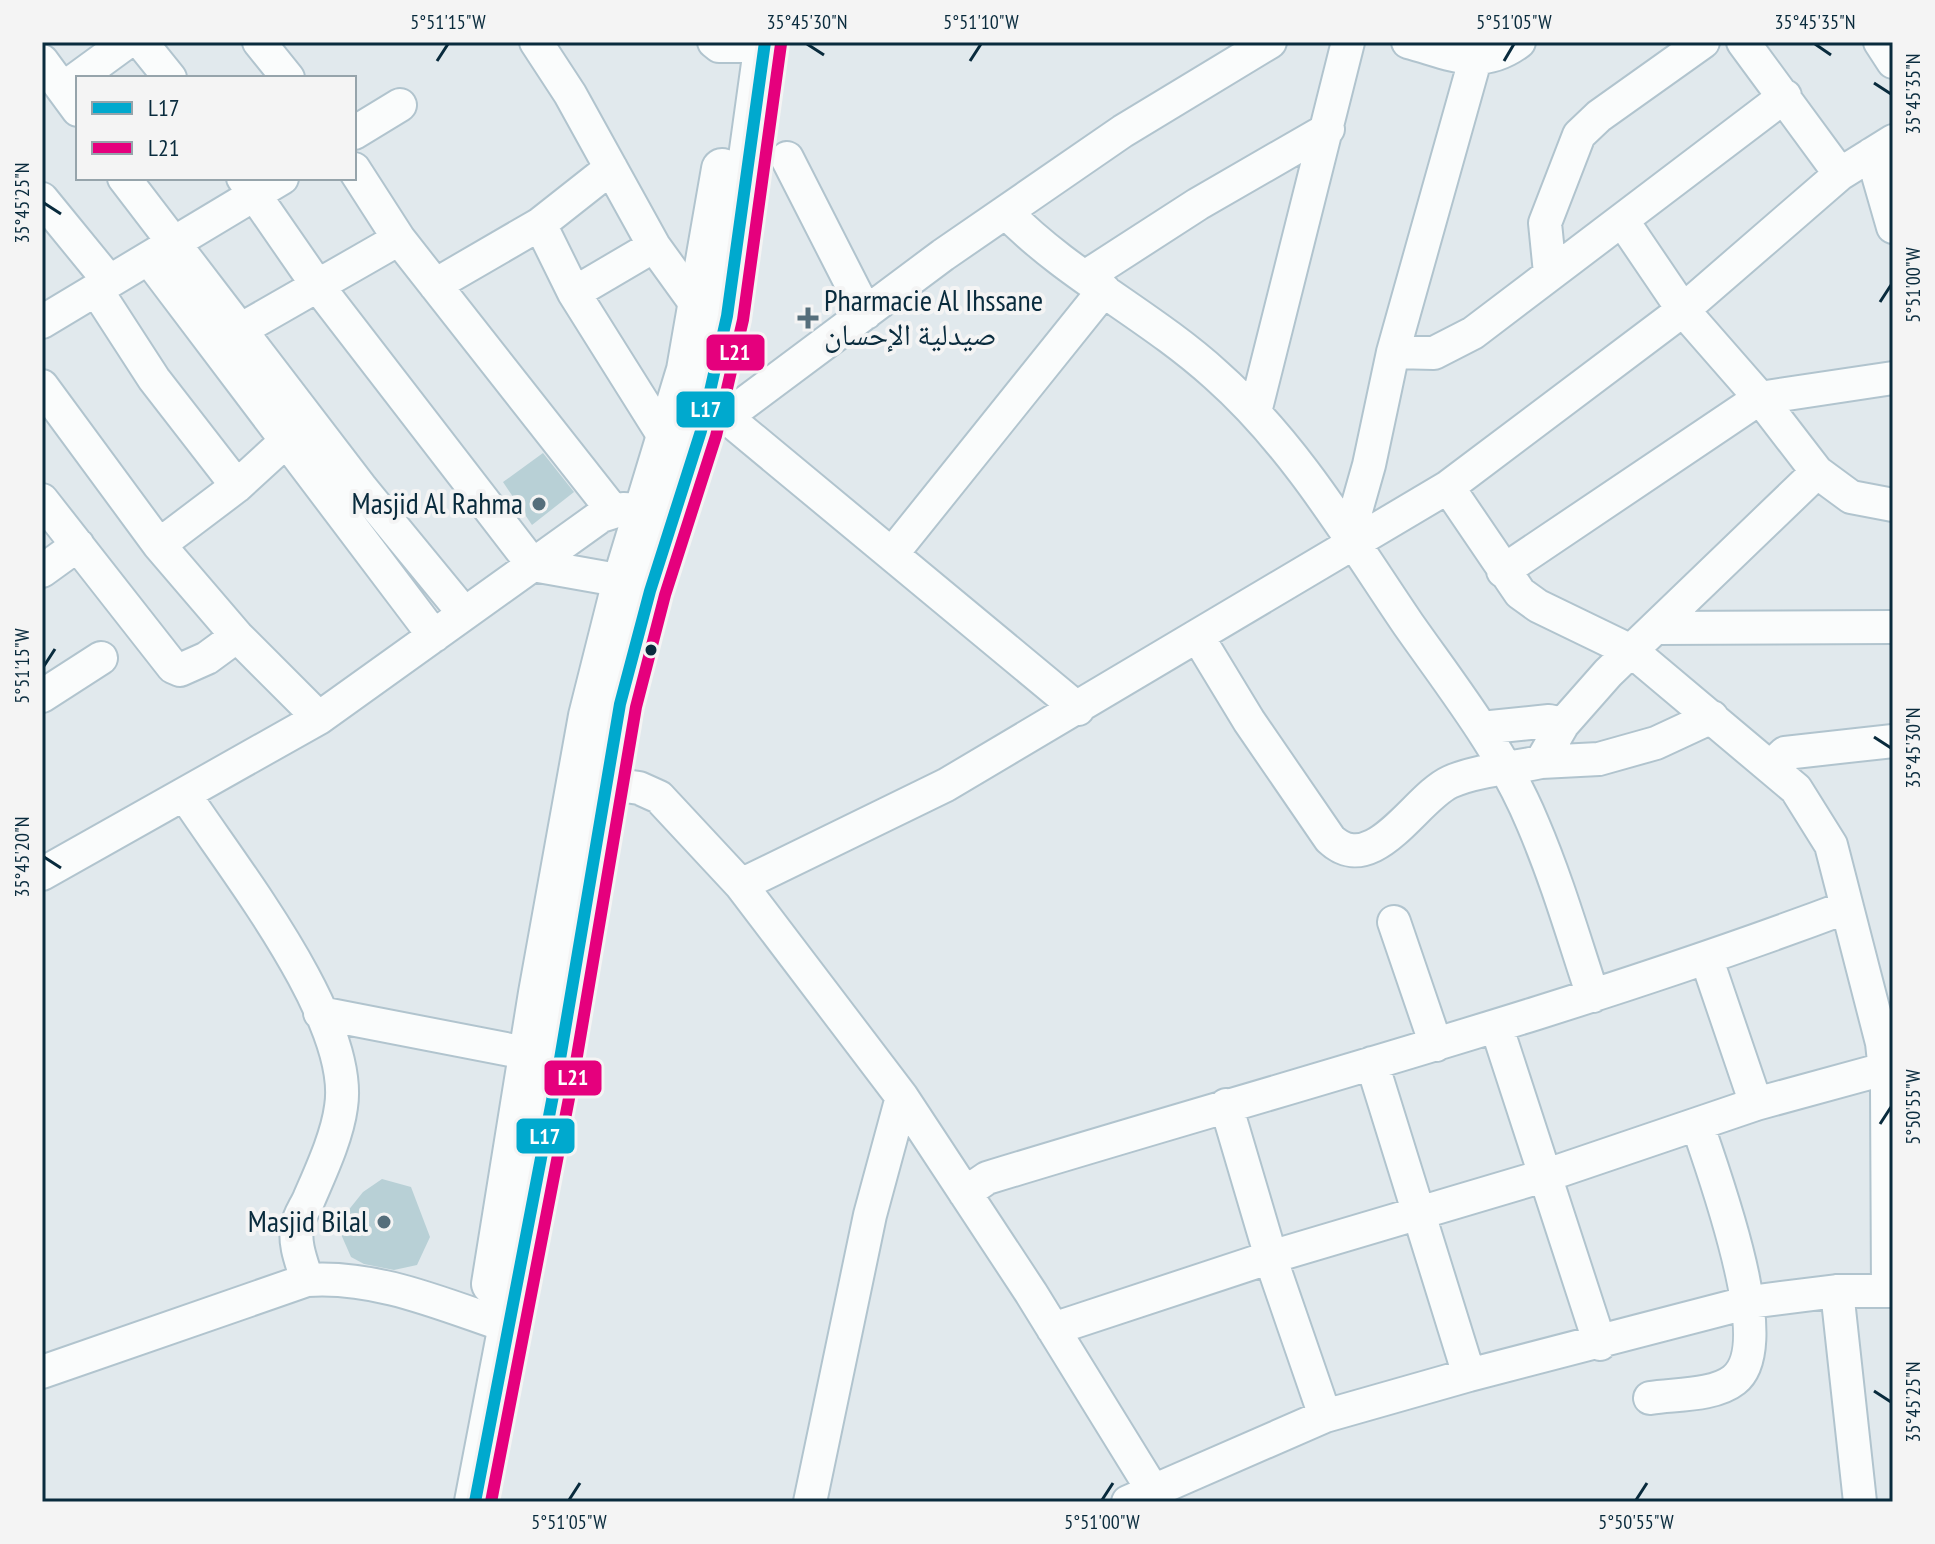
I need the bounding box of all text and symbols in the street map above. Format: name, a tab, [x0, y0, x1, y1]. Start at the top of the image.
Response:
text: 5°51'15"W	[410, 9, 486, 35]
text: 35°45'30"N	[767, 9, 847, 35]
text: 5°51'10"W	[943, 9, 1019, 35]
text: 5°51'05"W	[1476, 9, 1552, 35]
text: 35°45'35"N	[1775, 9, 1855, 35]
text: 35°45'35"N	[1900, 54, 1926, 134]
legend	[76, 76, 356, 180]
text: L17	[148, 92, 180, 123]
text: L21	[148, 132, 180, 163]
text: 35°45'25"N	[9, 163, 35, 243]
text: 5°51'00"W	[1900, 247, 1926, 323]
place label: Pharmacie Al Ihssane صيدلية الإحسان	[824, 280, 1043, 353]
marker: Pharmacie Al Ihssane صيدلية الإحسان	[799, 309, 817, 327]
line badge: L21	[705, 333, 766, 372]
text: L21	[720, 338, 750, 366]
line badge: L17	[675, 390, 736, 429]
text: L17	[691, 395, 721, 423]
place label: Masjid Al Rahma	[352, 483, 523, 522]
marker: Masjid Al Rahma	[530, 495, 548, 513]
text: 5°51'15"W	[9, 628, 35, 704]
unlabelled marker	[643, 642, 659, 658]
text: 35°45'30"N	[1900, 708, 1926, 788]
text: 35°45'20"N	[9, 817, 35, 897]
line badge: L21	[543, 1059, 603, 1097]
text: L21	[558, 1063, 588, 1091]
text: 5°50'55"W	[1900, 1069, 1926, 1145]
line badge: L17	[515, 1117, 576, 1155]
text: L17	[530, 1122, 560, 1150]
place label: Masjid Bilal	[248, 1201, 368, 1240]
marker: Masjid Bilal	[375, 1213, 393, 1231]
text: 35°45'25"N	[1900, 1362, 1926, 1442]
text: 5°51'05"W	[531, 1509, 607, 1535]
text: 5°51'00"W	[1064, 1509, 1140, 1535]
text: 5°50'55"W	[1598, 1509, 1674, 1535]

